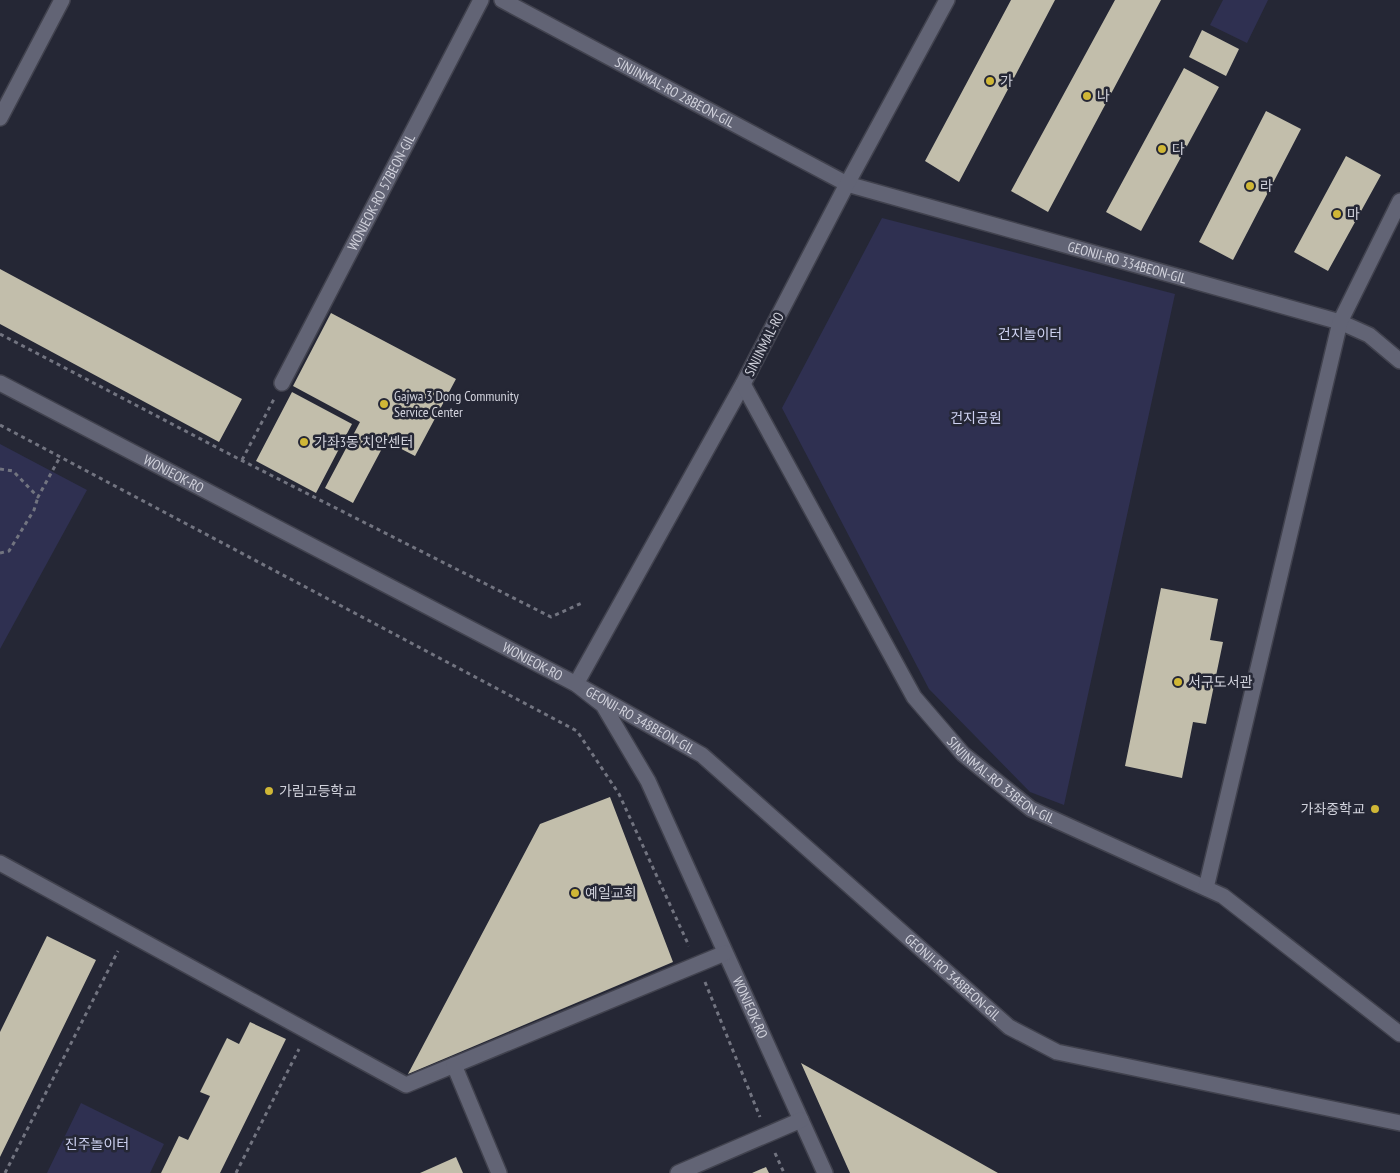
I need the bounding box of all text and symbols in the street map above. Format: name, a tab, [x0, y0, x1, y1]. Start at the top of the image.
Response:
street label: SINJINMAL-RO 28BEON-GIL	[612, 53, 738, 132]
place label: 가	[1000, 72, 1013, 90]
marker: 가	[984, 75, 996, 87]
place label: 나	[1097, 87, 1110, 105]
marker: 나	[1081, 90, 1093, 102]
street label: WONJEOK-RO 57BEON-GIL	[343, 131, 419, 254]
place label: 다	[1172, 140, 1185, 158]
marker: 다	[1156, 143, 1168, 155]
place label: 라	[1260, 177, 1273, 195]
marker: 라	[1244, 180, 1256, 192]
place label: 마	[1347, 205, 1360, 223]
marker: 마	[1331, 208, 1343, 220]
street label: GEONJI-RO 334BEON-GIL	[1066, 237, 1189, 288]
street label: SINJINMAL-RO	[740, 309, 788, 379]
park label: 건지놀이터	[998, 325, 1062, 343]
place label: Gajwa 3 Dong Community Service Center	[394, 387, 519, 421]
marker: Gajwa 3 Dong Community Service Center	[378, 398, 390, 410]
park label: 건지공원	[950, 409, 1002, 427]
place label: 가좌3동 치안센터	[314, 433, 413, 451]
marker: 가좌3동 치안센터	[298, 436, 310, 448]
street label: WONJEOK-RO	[140, 451, 207, 497]
street label: WONJEOK-RO	[499, 638, 566, 685]
place label: 서구도서관	[1188, 673, 1253, 691]
marker: 서구도서관	[1172, 676, 1184, 688]
street label: GEONJI-RO 348BEON-GIL	[582, 682, 698, 758]
street label: SINJINMAL-RO 33BEON-GIL	[943, 733, 1058, 828]
place label: 가림고등학교	[279, 782, 356, 800]
marker: 가림고등학교	[263, 785, 275, 797]
place label: 가좌중학교	[1301, 800, 1365, 818]
marker: 가좌중학교	[1369, 803, 1381, 815]
place label: 예일교회	[585, 884, 637, 902]
marker: 예일교회	[569, 887, 581, 899]
street label: GEONJI-RO 348BEON-GIL	[901, 930, 1005, 1025]
street label: WONJEOK-RO	[729, 974, 772, 1041]
park label: 진주놀이터	[65, 1135, 129, 1153]

